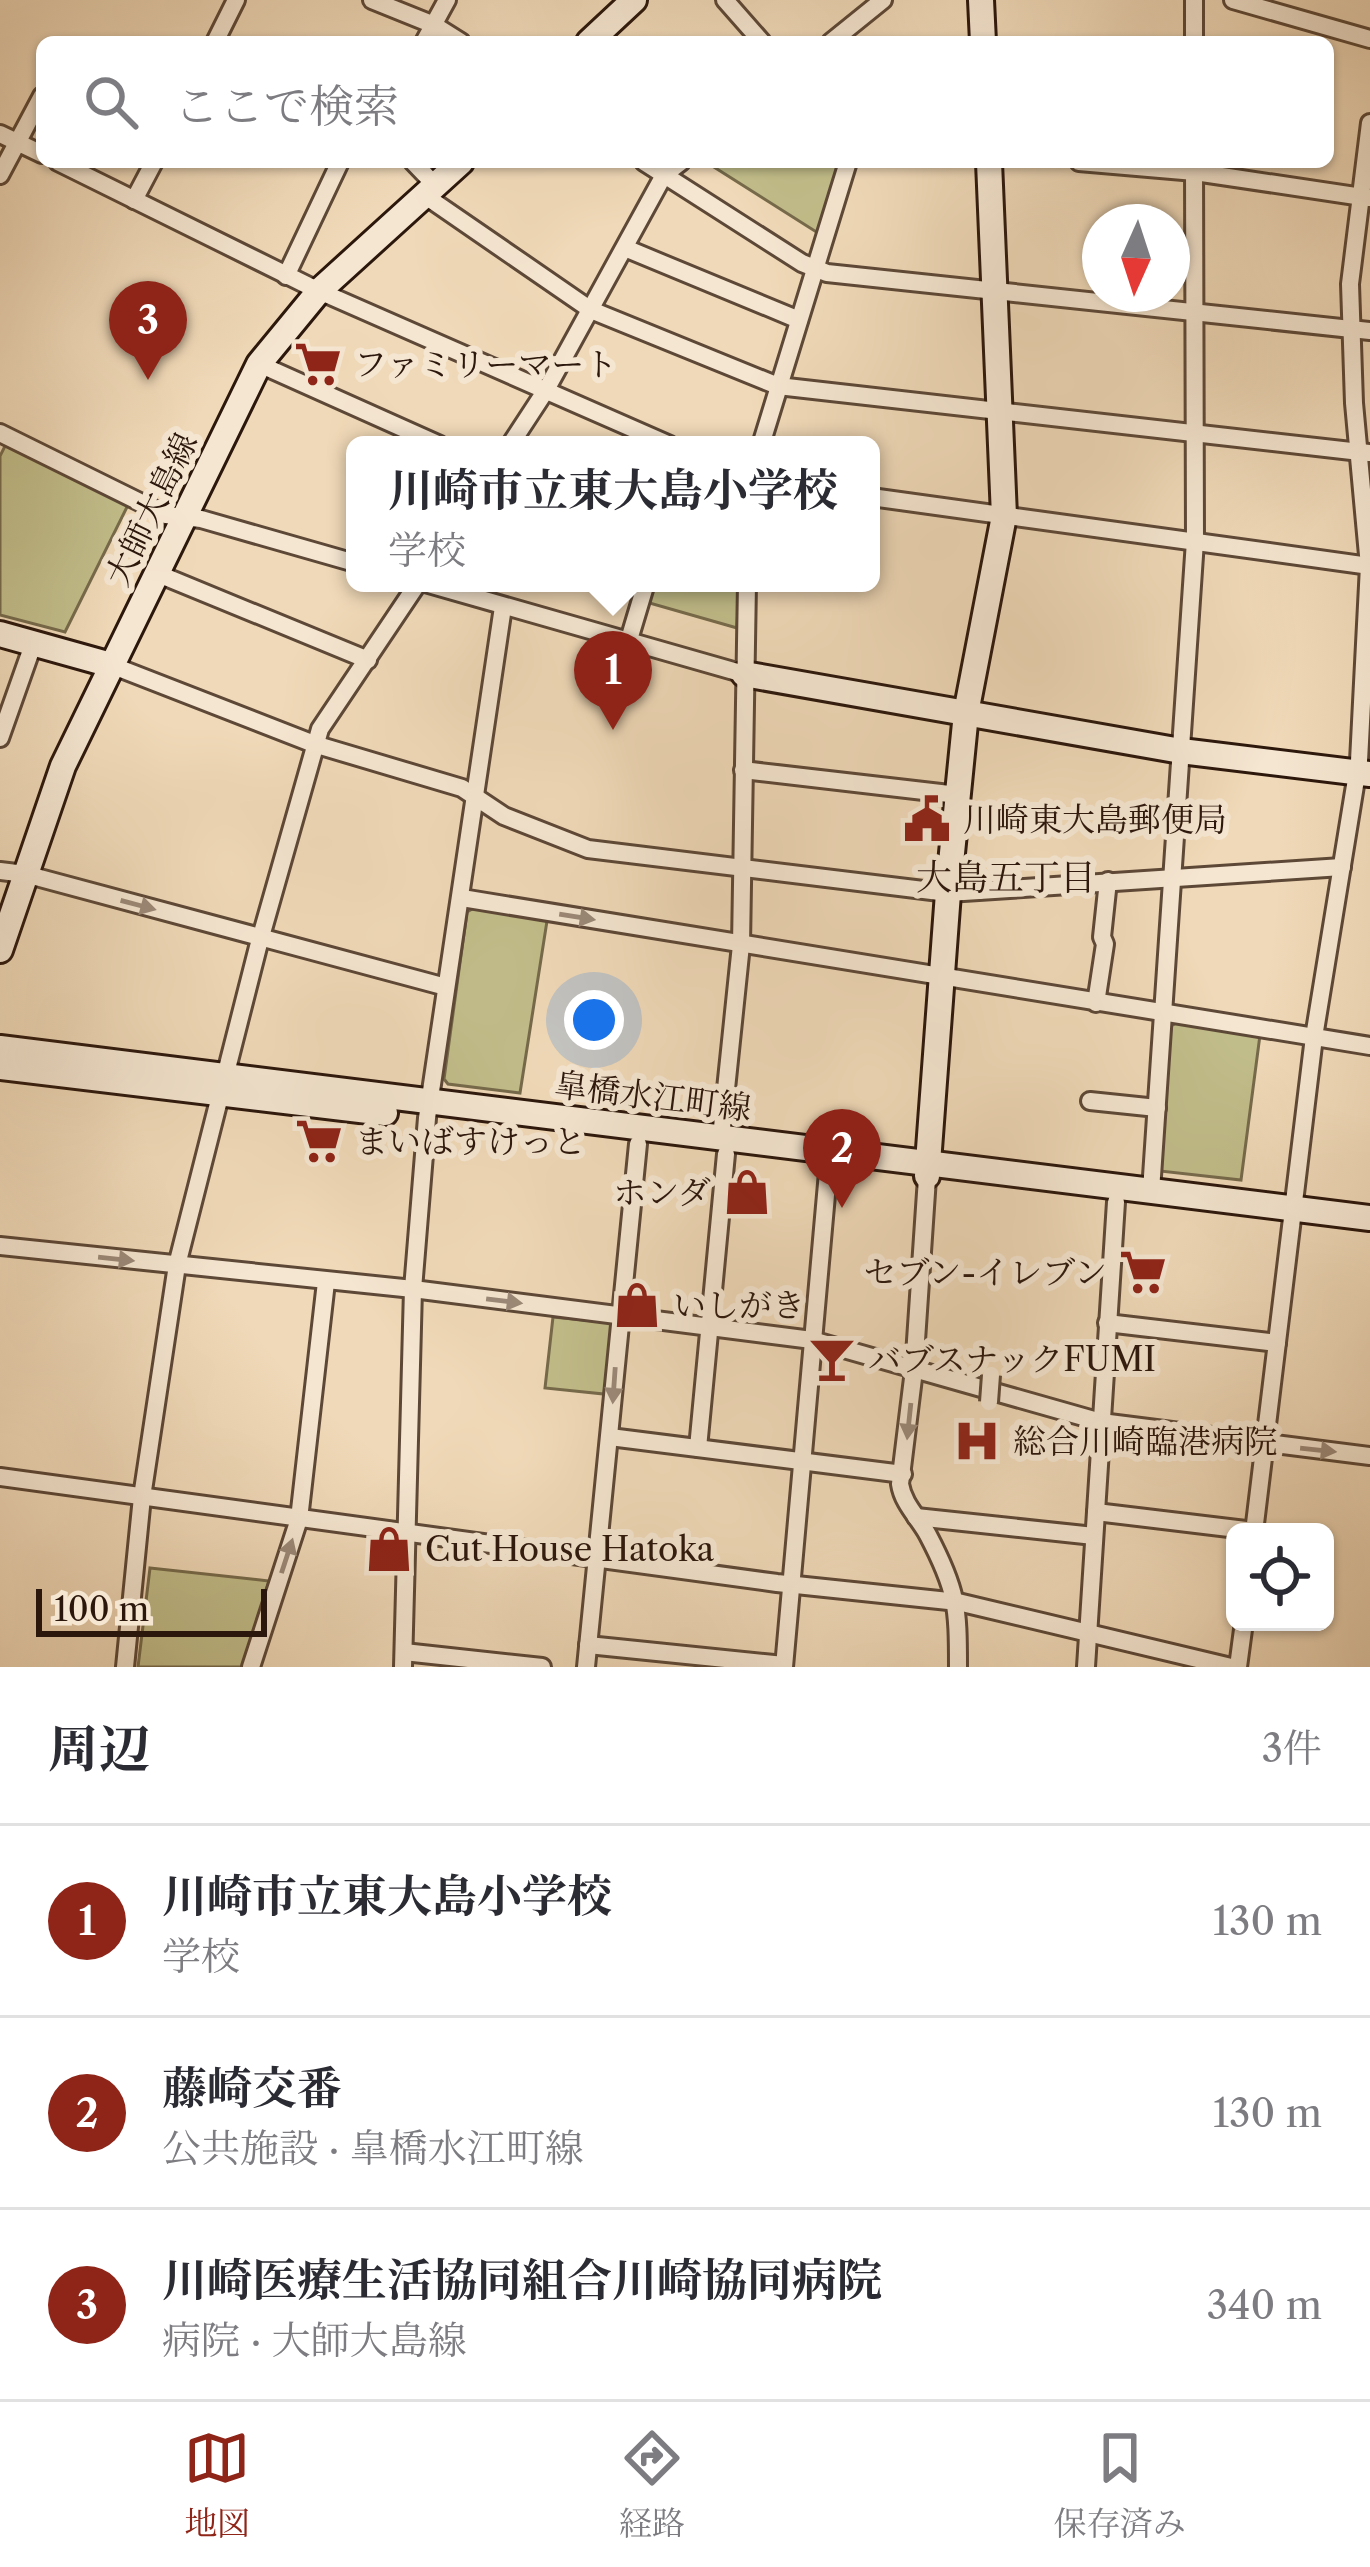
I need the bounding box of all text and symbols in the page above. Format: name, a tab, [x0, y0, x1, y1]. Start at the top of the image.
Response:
search box	[36, 36, 1334, 168]
icon: search	[78, 69, 144, 135]
text: ここで検索	[174, 78, 399, 134]
north arrow	[1082, 204, 1190, 312]
pin: 3	[109, 281, 187, 380]
supermarket icon: ファミリーマート	[293, 339, 343, 389]
place label: ファミリーマート	[354, 344, 617, 385]
street label: 大師大島線	[97, 426, 206, 592]
popup	[346, 436, 880, 592]
text: 川崎市立東大島小学校	[388, 462, 838, 518]
text: 学校	[388, 526, 466, 574]
pin: 1	[574, 631, 652, 730]
public building icon: 川崎東大島郵便局	[902, 794, 952, 844]
place label: 川崎東大島郵便局	[963, 799, 1227, 840]
district label: 大島五丁目	[916, 855, 1096, 899]
one-way arrow	[120, 896, 157, 915]
one-way arrow	[559, 908, 596, 927]
your location	[564, 990, 624, 1050]
street label: 皐橋水江町線	[552, 1064, 754, 1129]
pin: 2	[803, 1109, 881, 1208]
supermarket icon: まいばすけっと	[294, 1116, 344, 1166]
place label: まいばすけっと	[355, 1121, 586, 1162]
shop icon: ホンダ	[722, 1167, 772, 1217]
place label: ホンダ	[613, 1172, 711, 1213]
supermarket icon: セブン-イレブン	[1118, 1247, 1168, 1297]
one-way arrow	[98, 1249, 135, 1268]
place label: セブン-イレブン	[864, 1252, 1107, 1293]
shop icon: いしがき	[612, 1280, 662, 1330]
place label: いしがき	[673, 1285, 805, 1326]
one-way arrow	[486, 1291, 523, 1310]
bar icon: バブスナックFUMI	[807, 1334, 857, 1384]
place label: バブスナックFUMI	[868, 1339, 1156, 1380]
one-way arrow	[604, 1367, 623, 1405]
one-way arrow	[899, 1402, 918, 1440]
hospital icon: 総合川崎臨港病院	[952, 1416, 1002, 1466]
place label: 総合川崎臨港病院	[1013, 1421, 1277, 1462]
one-way arrow	[1299, 1441, 1337, 1460]
map controls	[1226, 1523, 1334, 1631]
button: locate	[1226, 1523, 1334, 1631]
shop icon: Cut House Hatoka	[364, 1524, 414, 1574]
place label: Cut House Hatoka	[425, 1529, 715, 1570]
one-way arrow	[279, 1537, 298, 1574]
scale bar	[36, 1583, 267, 1636]
text: 100 m	[54, 1589, 149, 1630]
text: 周辺	[48, 1718, 150, 1780]
text: 3件	[1262, 1724, 1322, 1772]
text: 川崎市立東大島小学校	[162, 1868, 612, 1924]
text: 1	[78, 1897, 96, 1945]
text: 130 m	[1213, 1897, 1322, 1945]
text: 学校	[162, 1932, 240, 1980]
text: 藤崎交番	[162, 2060, 342, 2116]
text: 2	[75, 2089, 99, 2137]
text: 130 m	[1213, 2089, 1322, 2137]
text: 公共施設 · 皐橋水江町線	[162, 2124, 584, 2172]
text: 川崎医療生活協同組合川崎協同病院	[162, 2252, 882, 2308]
text: 3	[76, 2281, 98, 2329]
text: 340 m	[1207, 2281, 1322, 2329]
text: 病院 · 大師大島線	[162, 2316, 467, 2364]
tab: 地図	[184, 2425, 250, 2544]
tab: 経路	[619, 2425, 685, 2544]
tab: 保存済み	[1054, 2425, 1186, 2544]

